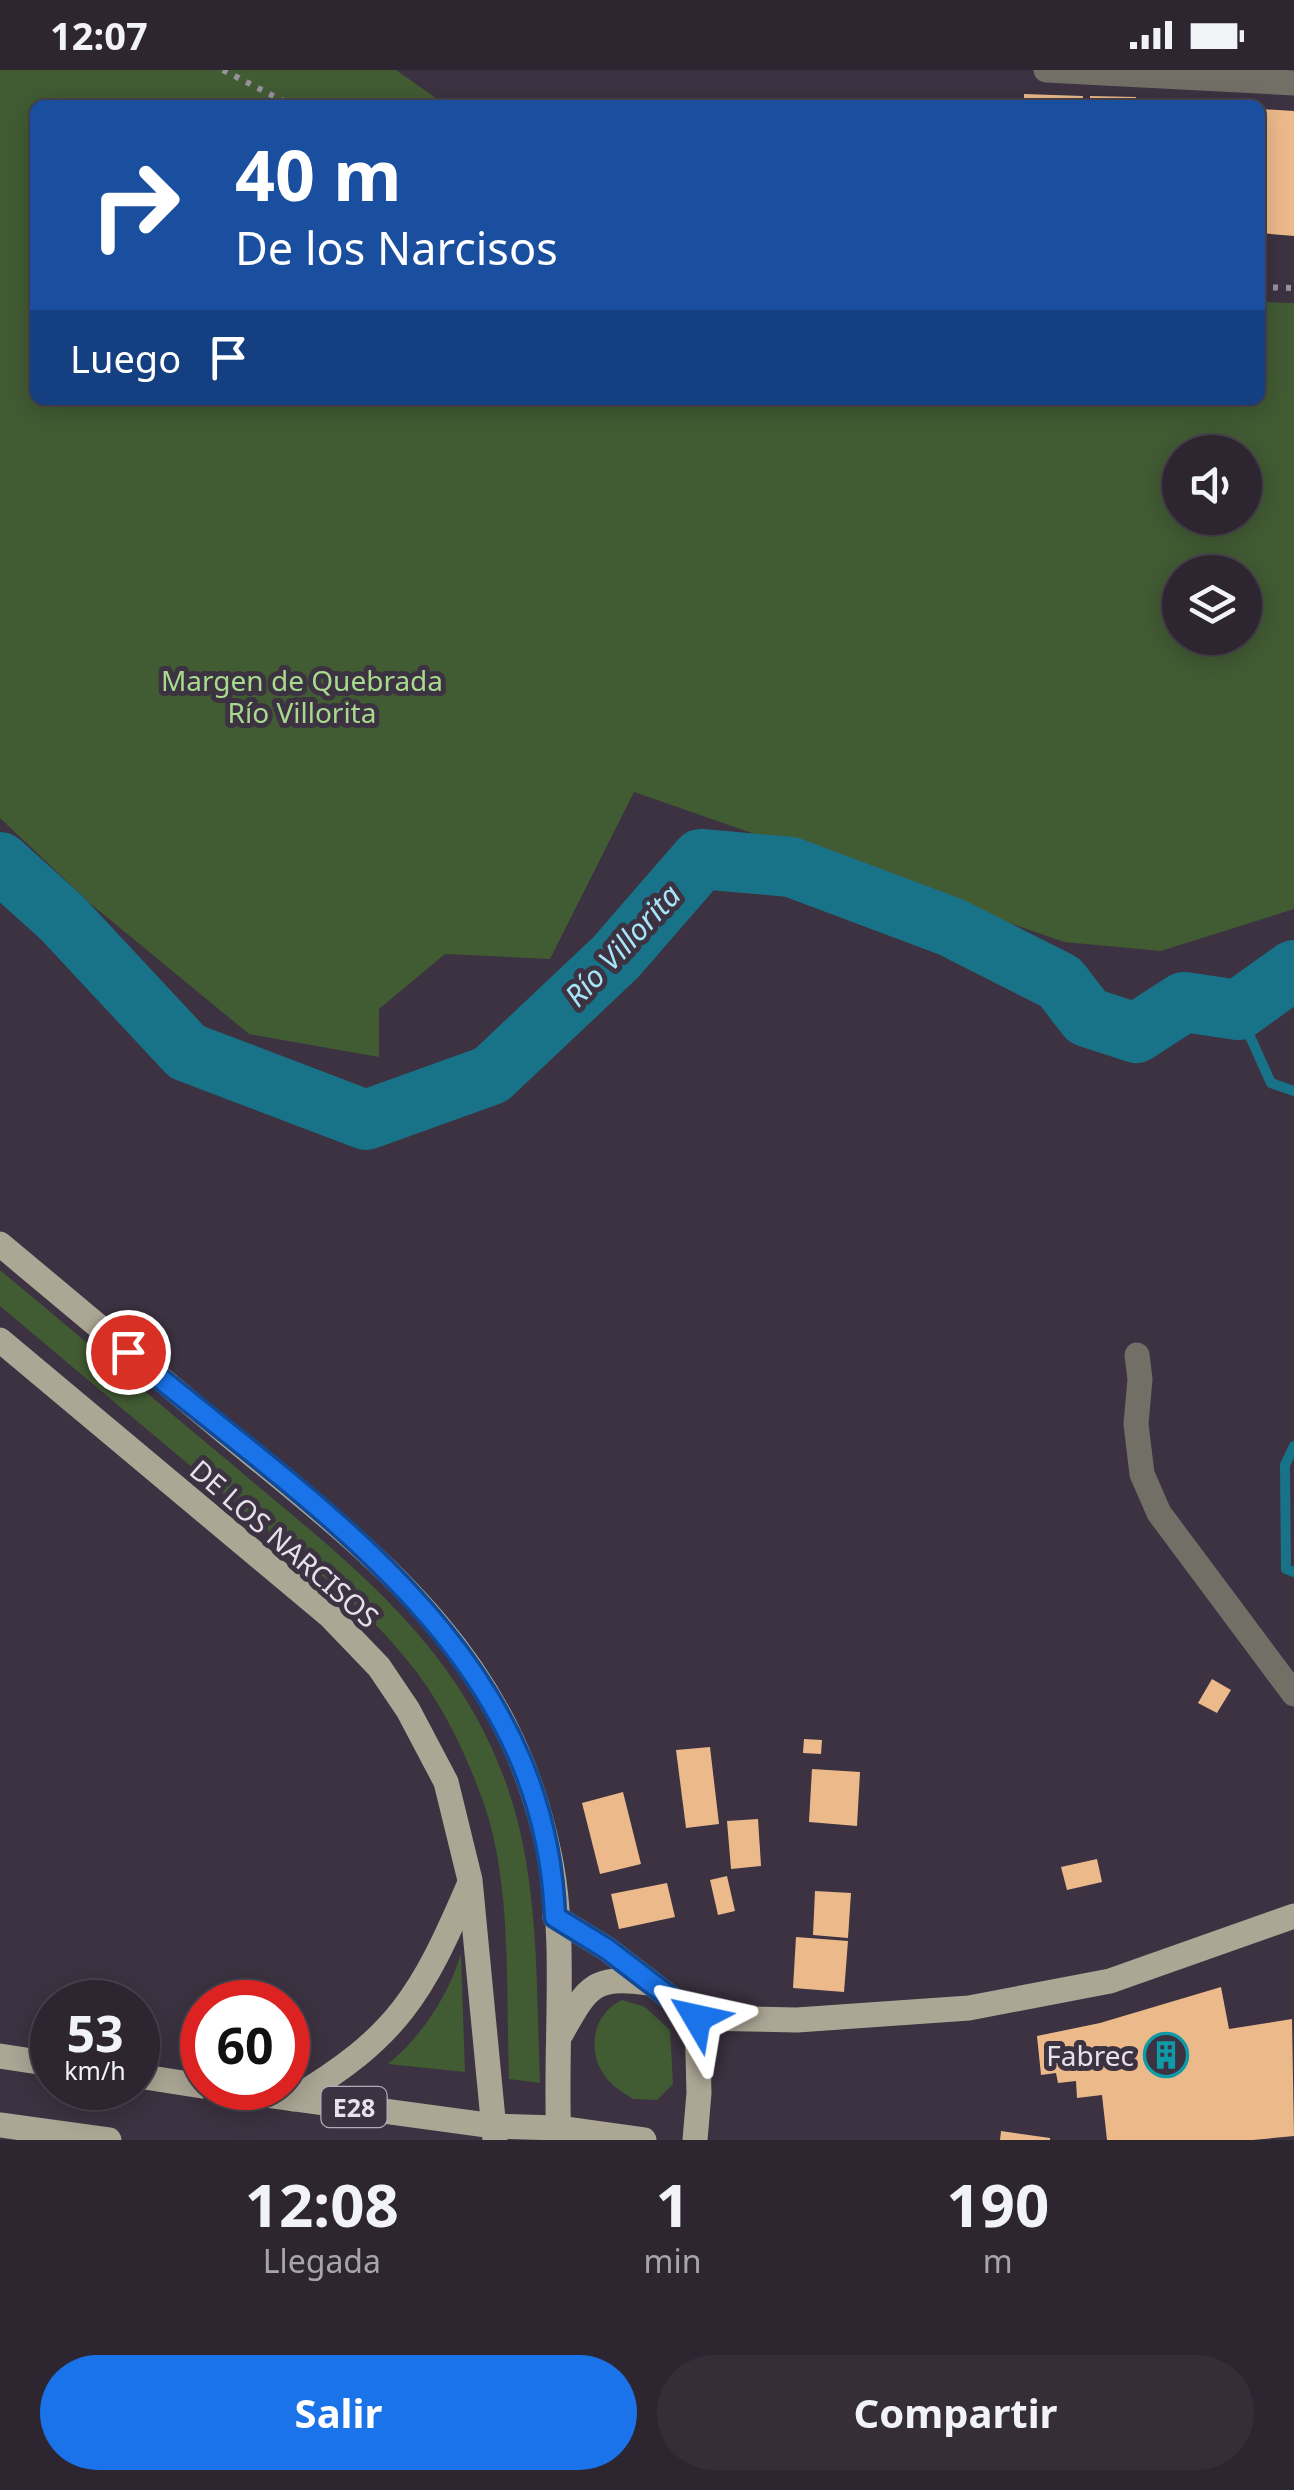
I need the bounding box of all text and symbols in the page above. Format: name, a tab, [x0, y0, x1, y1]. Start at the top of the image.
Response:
text: 12:07	[50, 9, 148, 61]
text: 40 m	[235, 126, 402, 222]
icon: right	[70, 140, 200, 270]
text: De los Narcisos	[235, 217, 558, 278]
icon: arrive	[201, 330, 256, 385]
text: Luego	[70, 332, 181, 384]
map controls	[1162, 435, 1262, 655]
button: sound	[1162, 435, 1262, 535]
button: layers	[1162, 555, 1262, 655]
park label: Margen de Quebrada Río Villorita	[161, 661, 443, 731]
water label: Río Villorita	[555, 875, 689, 1015]
pin	[86, 1310, 171, 1395]
icon: arrive	[101, 1325, 156, 1380]
street label: DE LOS NARCISOS	[183, 1450, 387, 1636]
position arrow	[645, 1966, 749, 2070]
speed limit sign: 60	[180, 1980, 310, 2110]
text: 53	[66, 1999, 124, 2067]
building icon: Fabrec	[1143, 2032, 1189, 2078]
place label: Fabrec	[1046, 2036, 1134, 2074]
text: km/h	[64, 2053, 126, 2087]
road number: E28	[322, 2087, 386, 2127]
text: 12:08	[245, 2163, 399, 2245]
text: 1	[655, 2163, 690, 2245]
text: 190	[946, 2163, 1049, 2245]
text: Llegada	[263, 2239, 381, 2282]
text: min	[644, 2239, 702, 2282]
text: m	[983, 2239, 1013, 2282]
button: Salir	[40, 2355, 637, 2470]
button: Compartir	[657, 2355, 1254, 2470]

